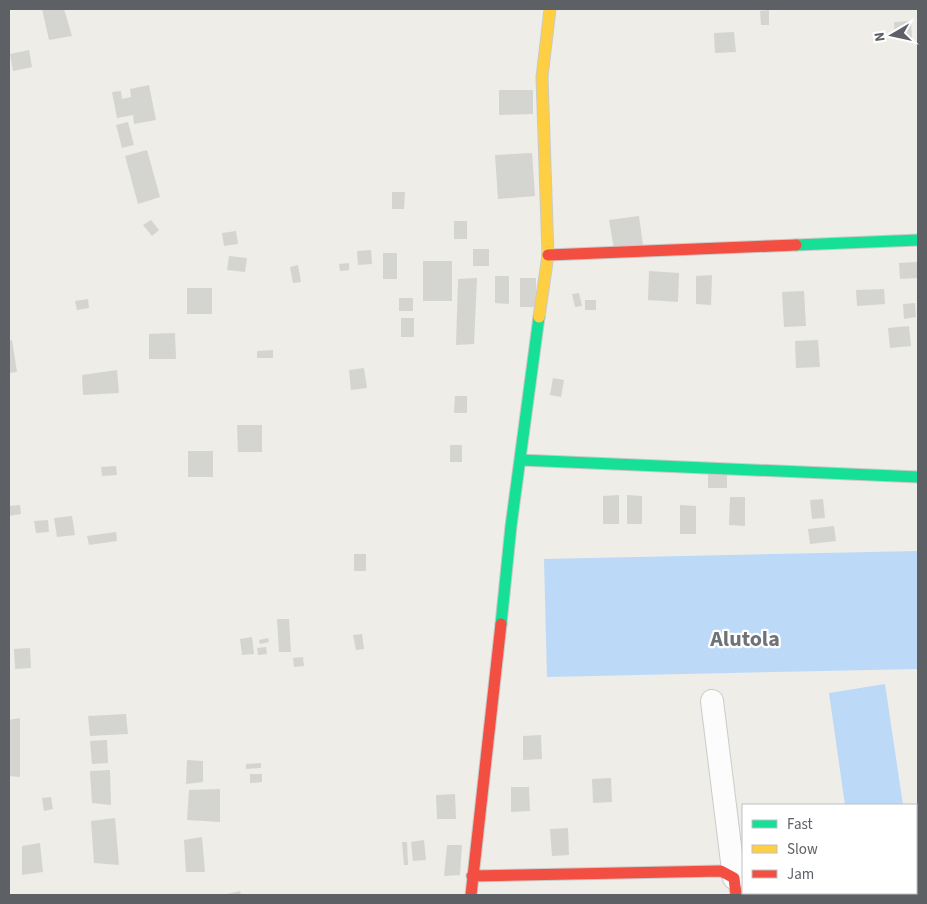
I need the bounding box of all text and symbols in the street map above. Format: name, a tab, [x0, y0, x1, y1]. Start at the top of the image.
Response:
north arrow	[867, 10, 917, 60]
text: N	[870, 31, 891, 43]
district label: Alutola	[709, 623, 780, 655]
legend	[742, 804, 917, 894]
text: Fast	[787, 814, 813, 835]
text: Slow	[787, 839, 818, 860]
text: Jam	[787, 864, 814, 885]

